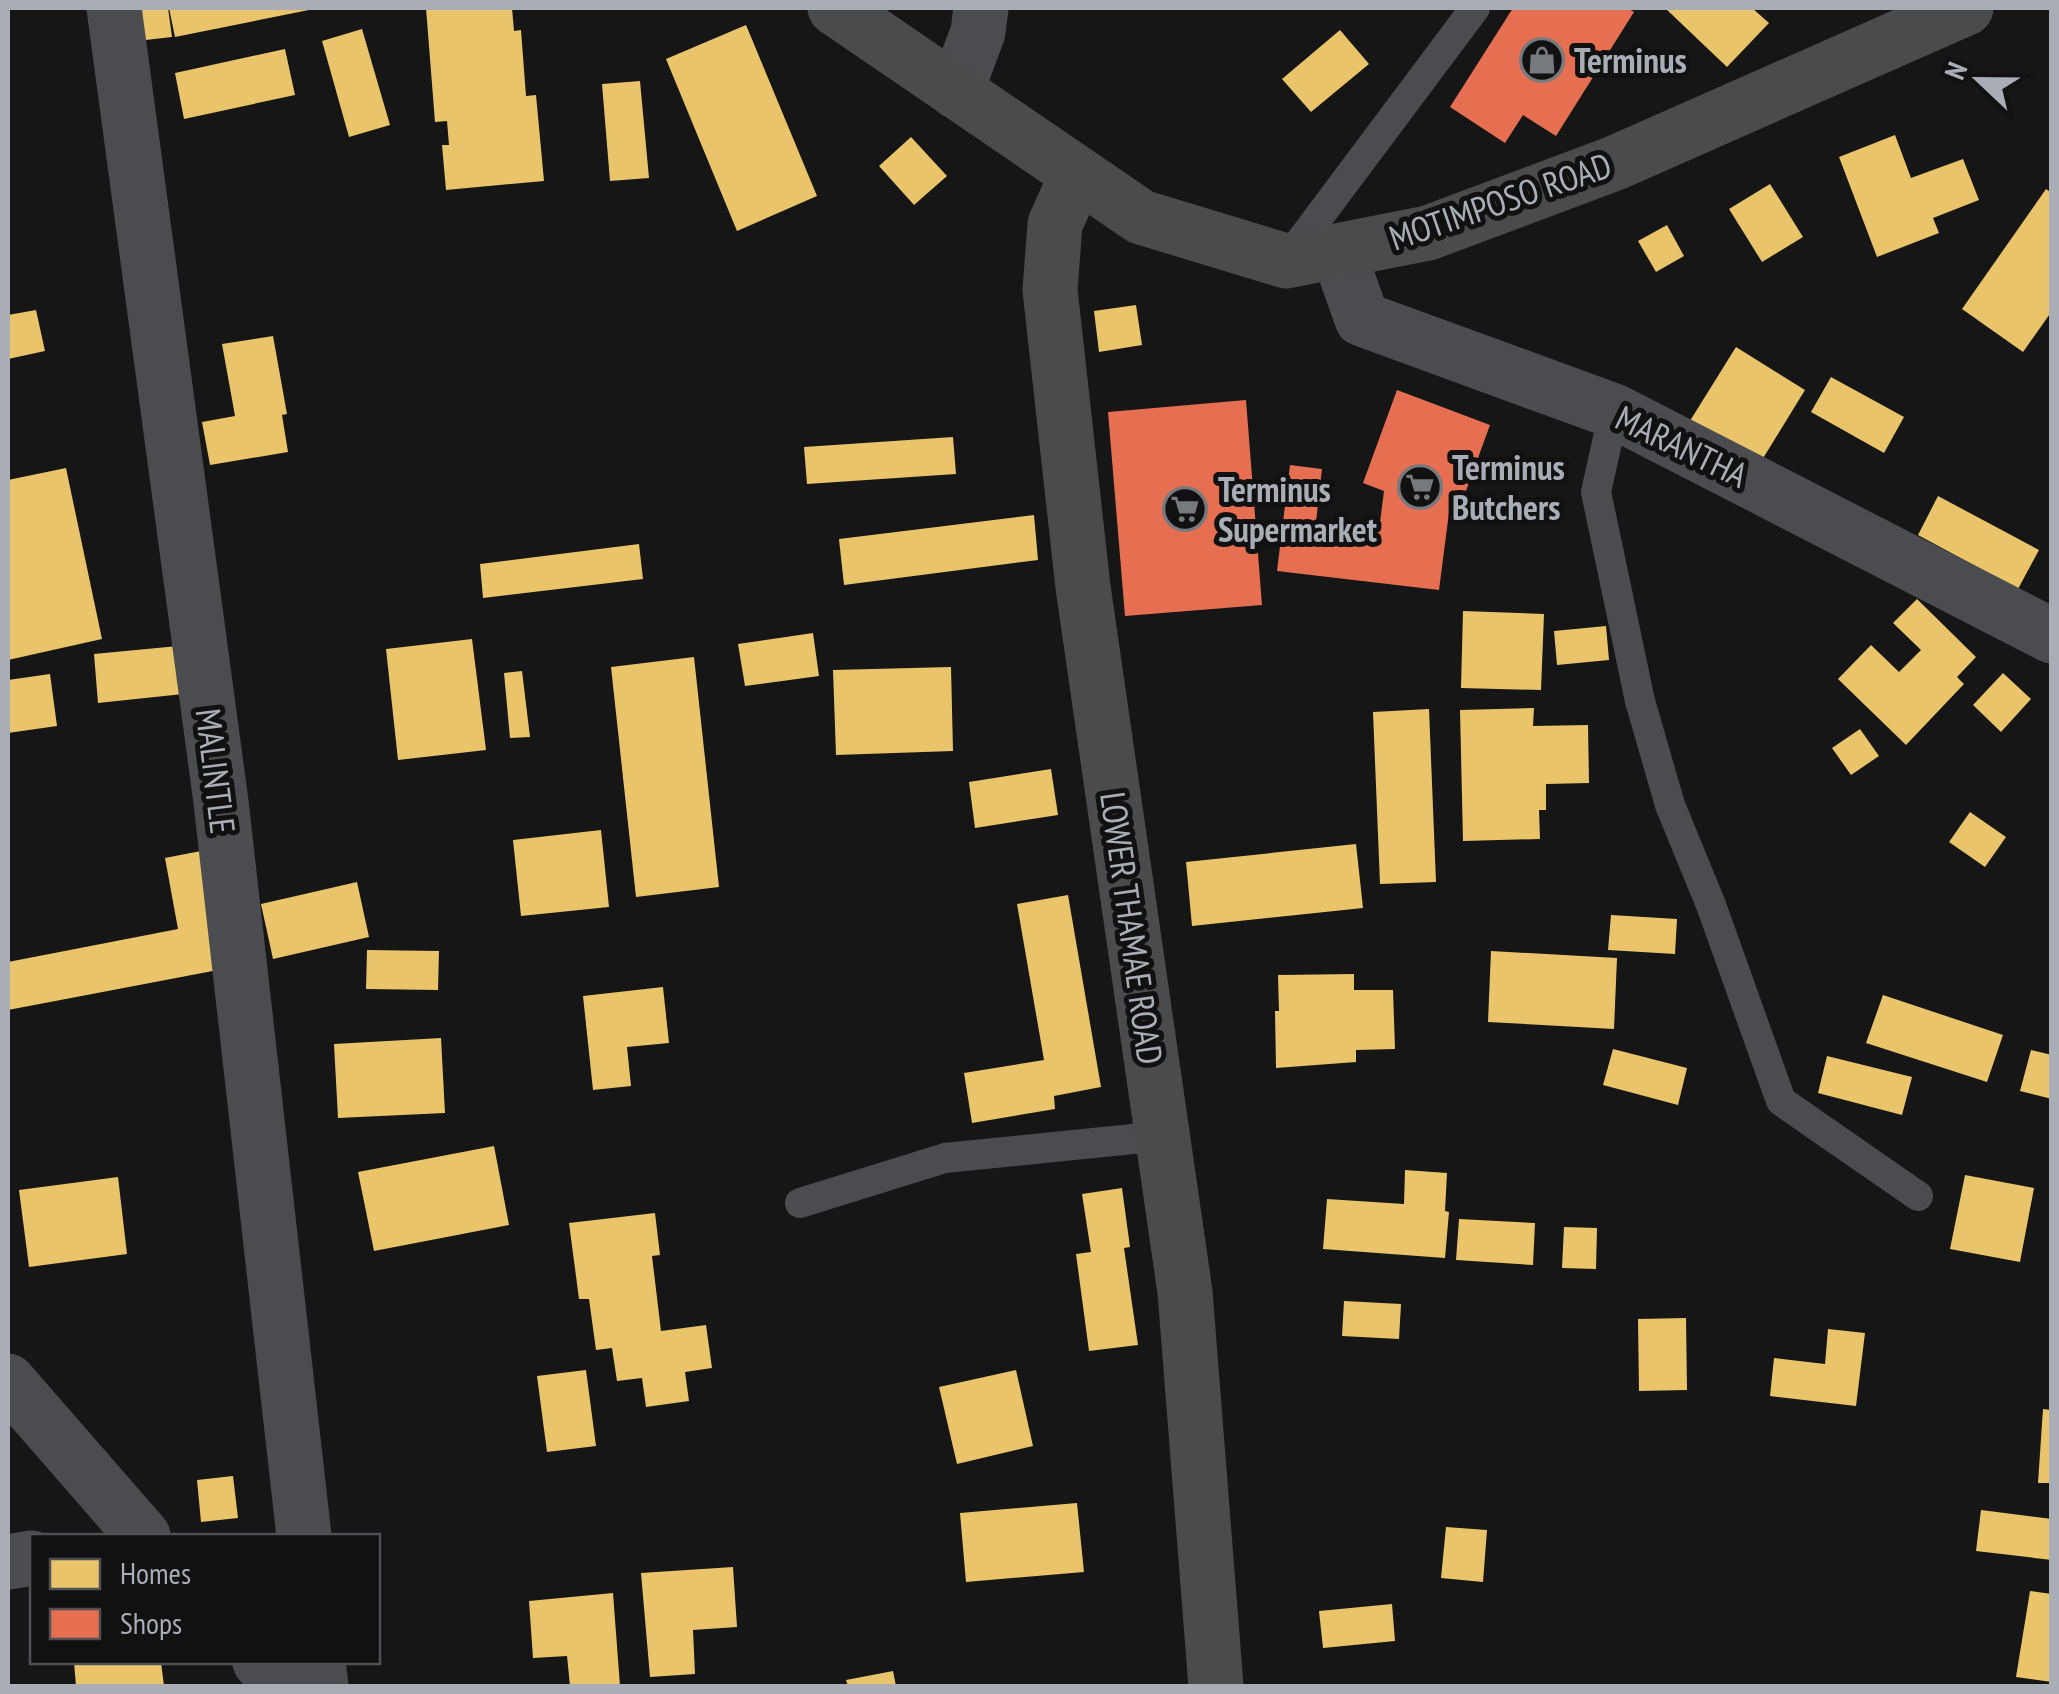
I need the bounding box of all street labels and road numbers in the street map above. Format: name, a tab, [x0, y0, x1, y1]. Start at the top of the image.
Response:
street label: MOTIMPOSO ROAD	[1383, 142, 1617, 260]
street label: MARANTHA	[1608, 394, 1756, 498]
street label: MALINTLE	[186, 706, 246, 836]
street label: LOWER THAMAE ROAD	[1090, 789, 1174, 1067]

